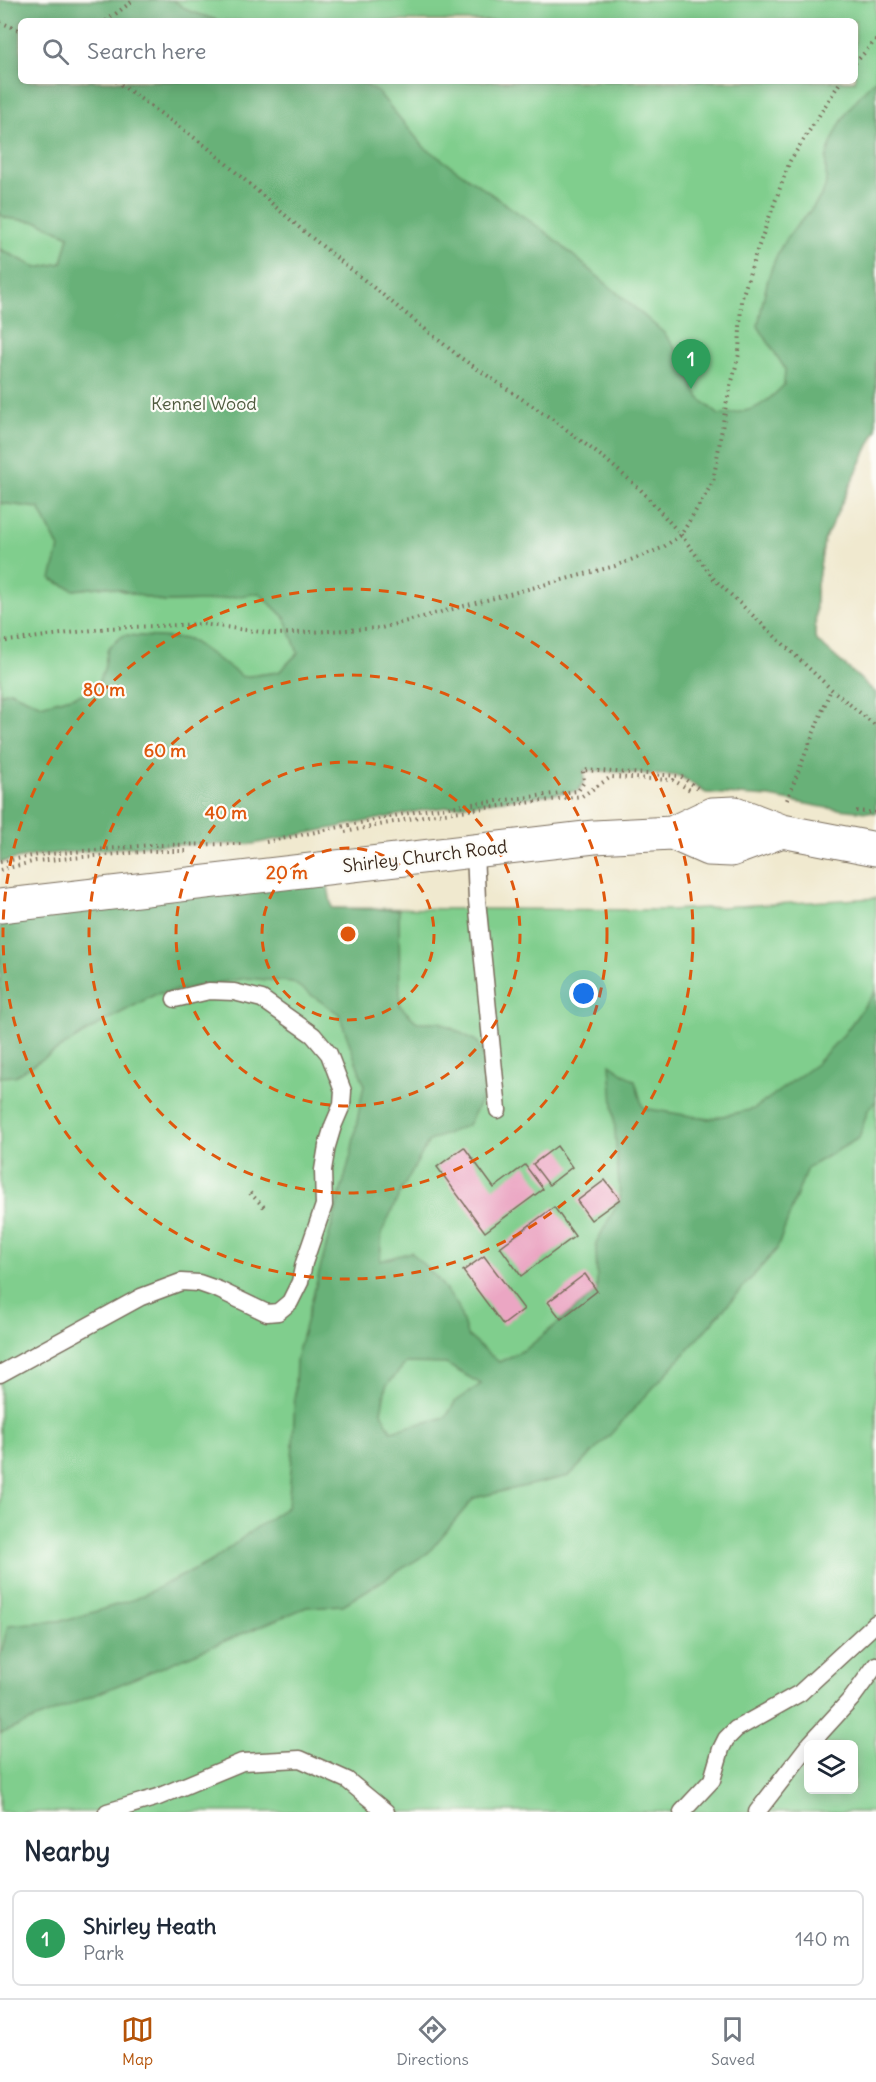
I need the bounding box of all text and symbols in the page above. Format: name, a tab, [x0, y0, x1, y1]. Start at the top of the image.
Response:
search box	[18, 18, 858, 84]
icon: search	[39, 35, 72, 68]
text: Search here	[87, 37, 206, 65]
pin: 1	[672, 340, 710, 389]
park label: Kennel Wood	[151, 392, 257, 415]
text: 80 m	[83, 678, 125, 701]
text: 60 m	[144, 739, 186, 762]
text: 40 m	[205, 801, 247, 824]
street label: Shirley Church Road	[341, 834, 509, 878]
text: 20 m	[266, 861, 308, 884]
centre of rings	[338, 924, 358, 944]
your location	[569, 979, 598, 1008]
map controls	[804, 1740, 858, 1794]
button: layers	[804, 1740, 858, 1794]
text: Nearby	[24, 1835, 110, 1868]
text: Shirley Heath	[83, 1912, 217, 1940]
text: 1	[42, 1926, 49, 1951]
text: 140 m	[795, 1926, 850, 1951]
text: Park	[83, 1940, 124, 1965]
tab: Map	[121, 2013, 154, 2069]
tab: Directions	[396, 2013, 469, 2069]
tab: Saved	[711, 2013, 755, 2069]

